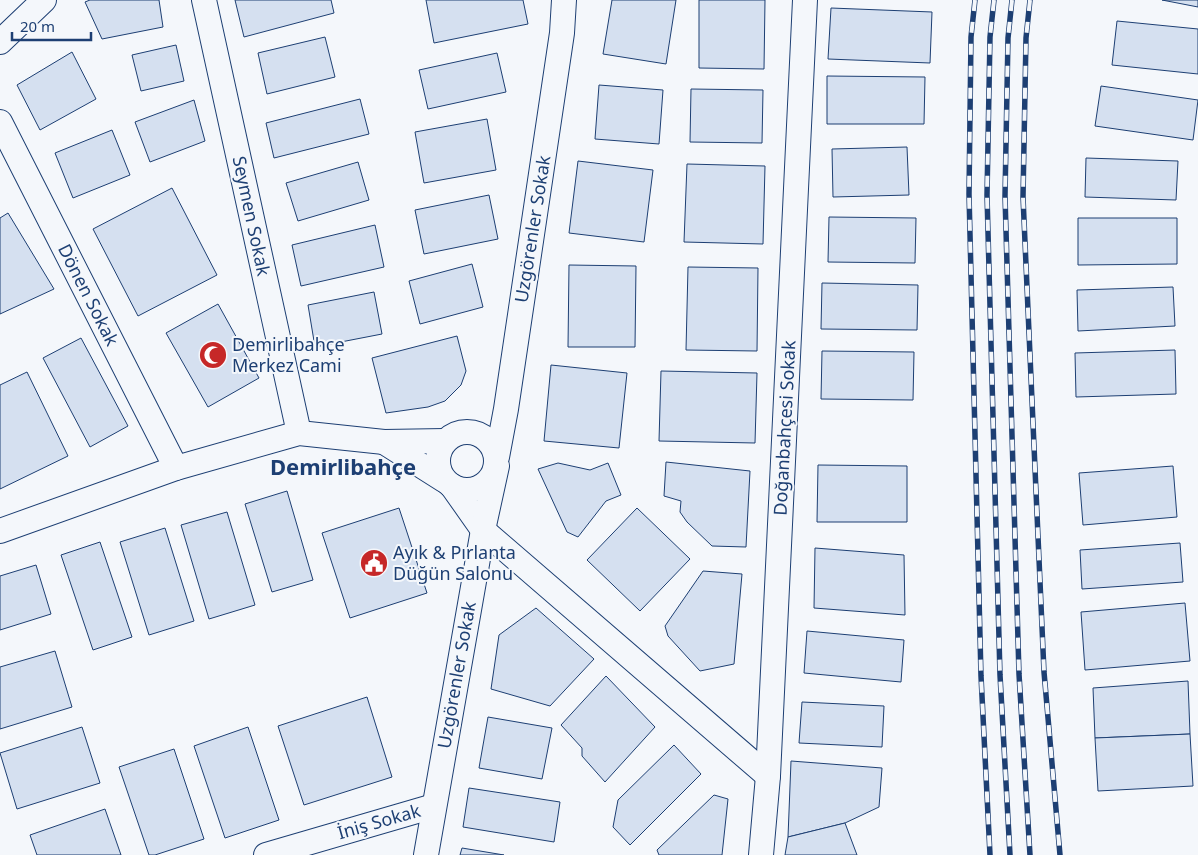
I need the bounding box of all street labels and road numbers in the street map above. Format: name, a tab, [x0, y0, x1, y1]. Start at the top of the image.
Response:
street label: Uzgörenler Sokak	[509, 153, 556, 304]
street label: Seymen Sokak	[228, 154, 276, 278]
street label: Dönen Sokak	[53, 240, 125, 350]
street label: Doğanbahçesi Sokak	[767, 339, 801, 516]
street label: Uzgörenler Sokak	[431, 599, 481, 750]
street label: İniş Sokak	[334, 798, 423, 844]

